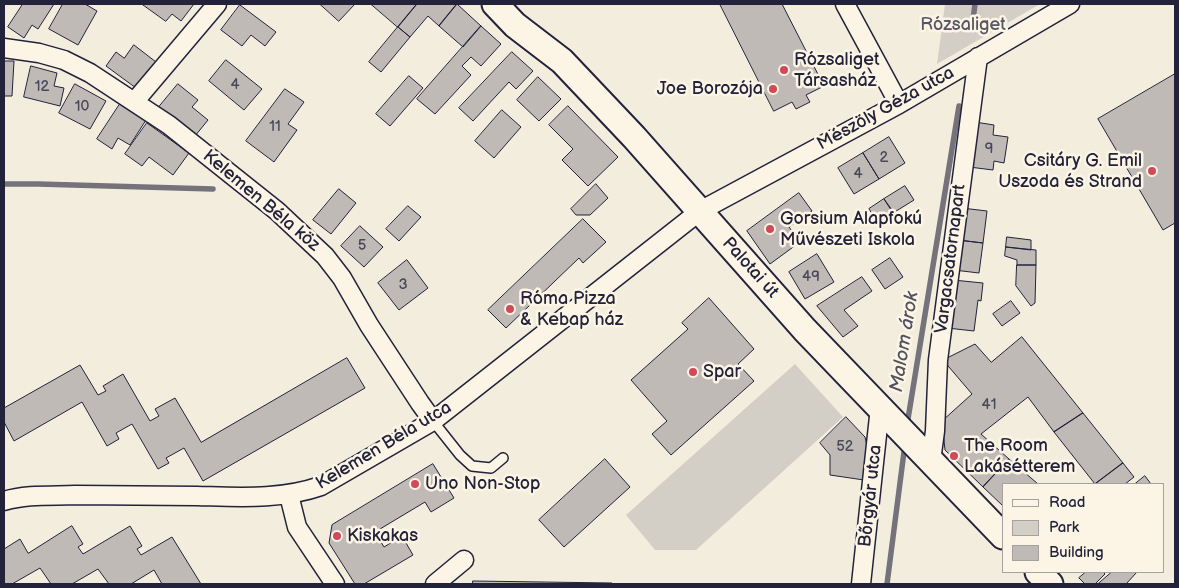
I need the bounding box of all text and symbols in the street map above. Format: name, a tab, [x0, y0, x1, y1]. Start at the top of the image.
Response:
park label: Rózsaliget	[920, 14, 1006, 36]
place label: Rózsaliget Társasház	[794, 49, 879, 92]
street label: Mészöly Géza utca	[814, 62, 958, 156]
marker: Rózsaliget Társasház	[778, 64, 790, 76]
house number: 4	[230, 76, 240, 94]
house number: 12	[35, 78, 49, 96]
place label: Joe Borozója	[657, 78, 763, 100]
marker: Joe Borozója	[767, 83, 779, 95]
house number: 10	[75, 98, 89, 116]
house number: 11	[269, 118, 281, 136]
house number: 9	[985, 140, 993, 158]
street label: Kelemen Béla köz	[198, 146, 324, 256]
house number: 2	[880, 149, 888, 167]
place label: Csitáry G. Emil Uszoda és Strand	[998, 150, 1142, 192]
house number: 4	[853, 165, 863, 183]
marker: Csitáry G. Emil Uszoda és Strand	[1146, 165, 1158, 177]
street label: Vargacsatornapart	[931, 183, 971, 335]
place label: Gorsium Alapfokú Művészeti Iskola	[780, 208, 922, 250]
marker: Gorsium Alapfokú Művészeti Iskola	[764, 223, 776, 235]
street label: Palotai út	[717, 233, 783, 303]
house number: 5	[358, 237, 366, 255]
house number: 49	[802, 268, 820, 286]
house number: 3	[398, 276, 408, 294]
place label: Róma Pizza & Kebap ház	[520, 288, 623, 330]
water label: Malom árok	[886, 290, 924, 394]
marker: Róma Pizza & Kebap ház	[504, 303, 516, 315]
place label: Spar	[703, 361, 741, 383]
marker: Spar	[687, 366, 699, 378]
house number: 41	[982, 396, 996, 414]
street label: Kelemen Béla utca	[312, 397, 456, 495]
place label: The Room Lakásétterem	[964, 435, 1075, 478]
house number: 52	[836, 438, 854, 456]
street label: Bőrgyár utca	[855, 444, 887, 548]
marker: The Room Lakásétterem	[948, 450, 960, 462]
place label: Uno Non-Stop	[425, 473, 540, 495]
marker: Uno Non-Stop	[409, 478, 421, 490]
legend	[1002, 483, 1164, 573]
text: Road	[1049, 493, 1085, 512]
text: Park	[1049, 518, 1079, 537]
place label: Kiskakas	[347, 525, 418, 547]
marker: Kiskakas	[331, 530, 343, 542]
text: Building	[1049, 543, 1104, 562]

